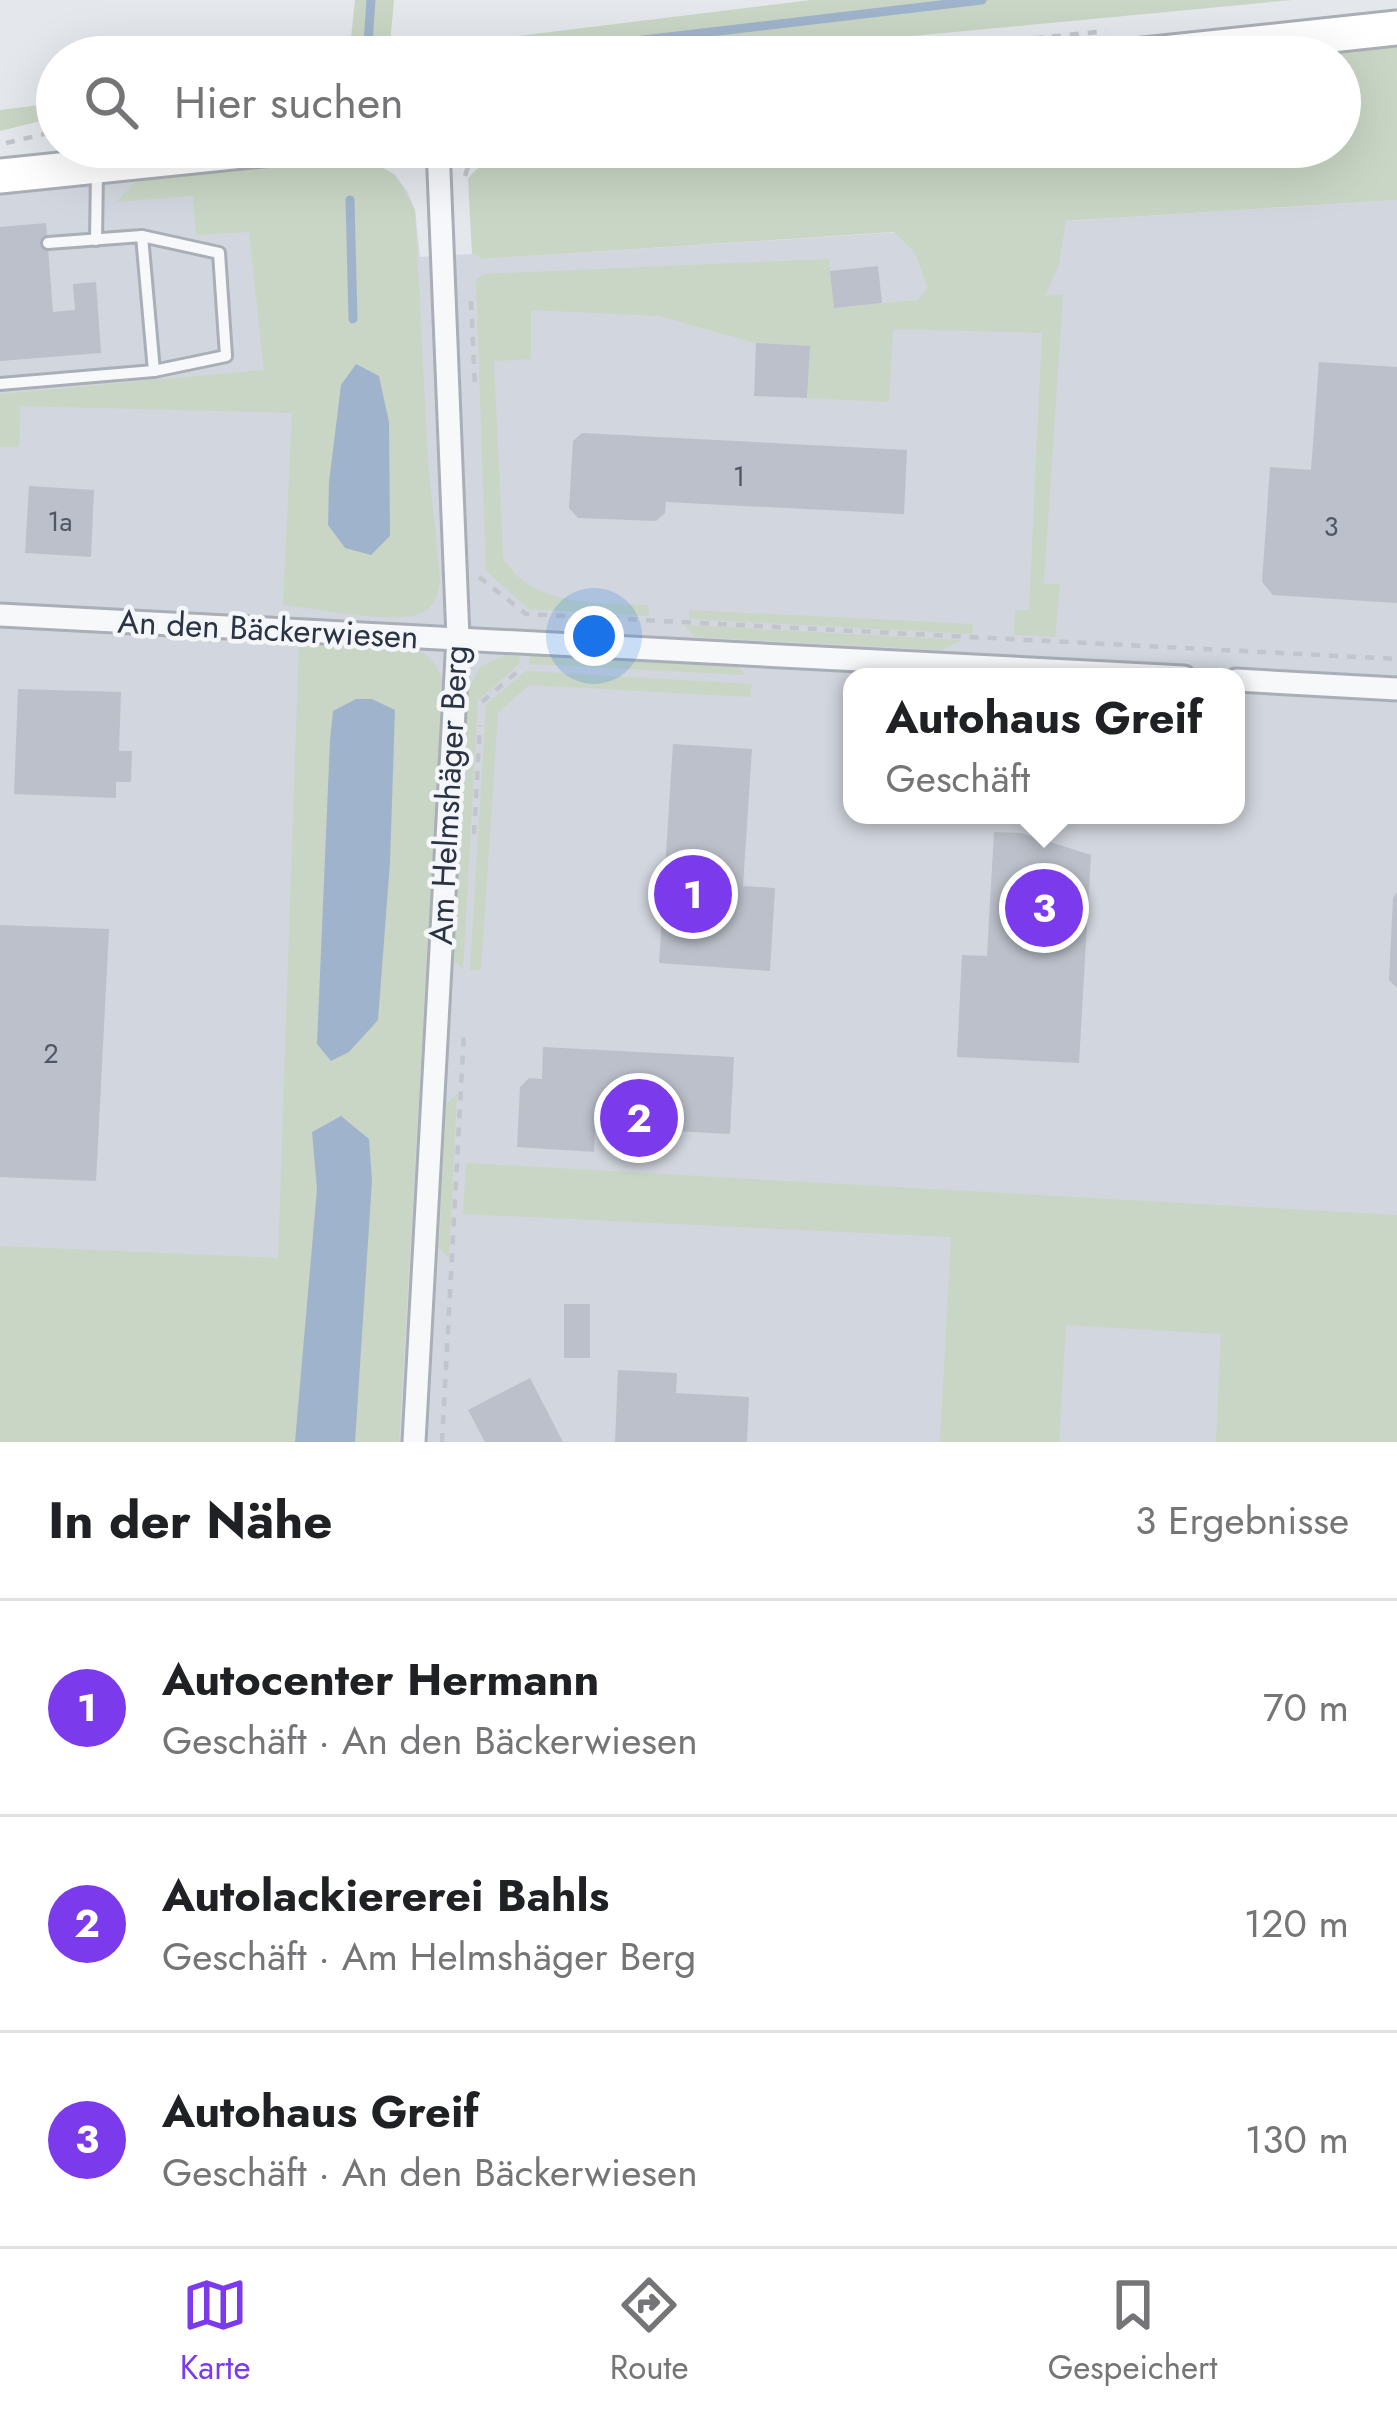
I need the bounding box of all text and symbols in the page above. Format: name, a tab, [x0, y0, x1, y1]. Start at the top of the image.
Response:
search box	[36, 36, 1361, 168]
icon: search	[78, 69, 144, 135]
text: Hier suchen	[174, 70, 404, 135]
house number: 1	[733, 457, 745, 496]
house number: 1a	[47, 502, 73, 541]
house number: 3	[1324, 507, 1338, 546]
street label: An den Bäckerwiesen	[116, 598, 420, 660]
your location	[564, 606, 624, 666]
street label: Am Helmshäger Berg	[417, 644, 479, 946]
popup	[843, 668, 1245, 824]
text: Autohaus Greif	[886, 685, 1202, 750]
text: Geschäft	[886, 750, 1030, 807]
pin: 1	[654, 849, 732, 939]
pin: 3	[1005, 863, 1083, 953]
house number: 2	[43, 1034, 59, 1073]
pin: 2	[600, 1073, 678, 1163]
text: In der Nähe	[48, 1483, 332, 1557]
text: 3 Ergebnisse	[1135, 1492, 1349, 1549]
text: Autocenter Hermann	[162, 1647, 599, 1712]
text: 1	[77, 1679, 97, 1736]
text: 70 m	[1263, 1679, 1349, 1736]
text: Geschäft · An den Bäckerwiesen	[162, 1712, 698, 1769]
text: Autolackiererei Bahls	[162, 1863, 609, 1928]
text: 2	[74, 1895, 100, 1952]
text: 120 m	[1244, 1895, 1349, 1952]
text: Geschäft · Am Helmshäger Berg	[162, 1928, 696, 1985]
text: Autohaus Greif	[162, 2079, 479, 2144]
text: 3	[75, 2111, 99, 2168]
text: 130 m	[1245, 2111, 1349, 2168]
text: Geschäft · An den Bäckerwiesen	[162, 2144, 698, 2201]
tab: Karte	[180, 2272, 250, 2391]
tab: Route	[610, 2272, 688, 2391]
tab: Gespeichert	[1048, 2272, 1217, 2391]

